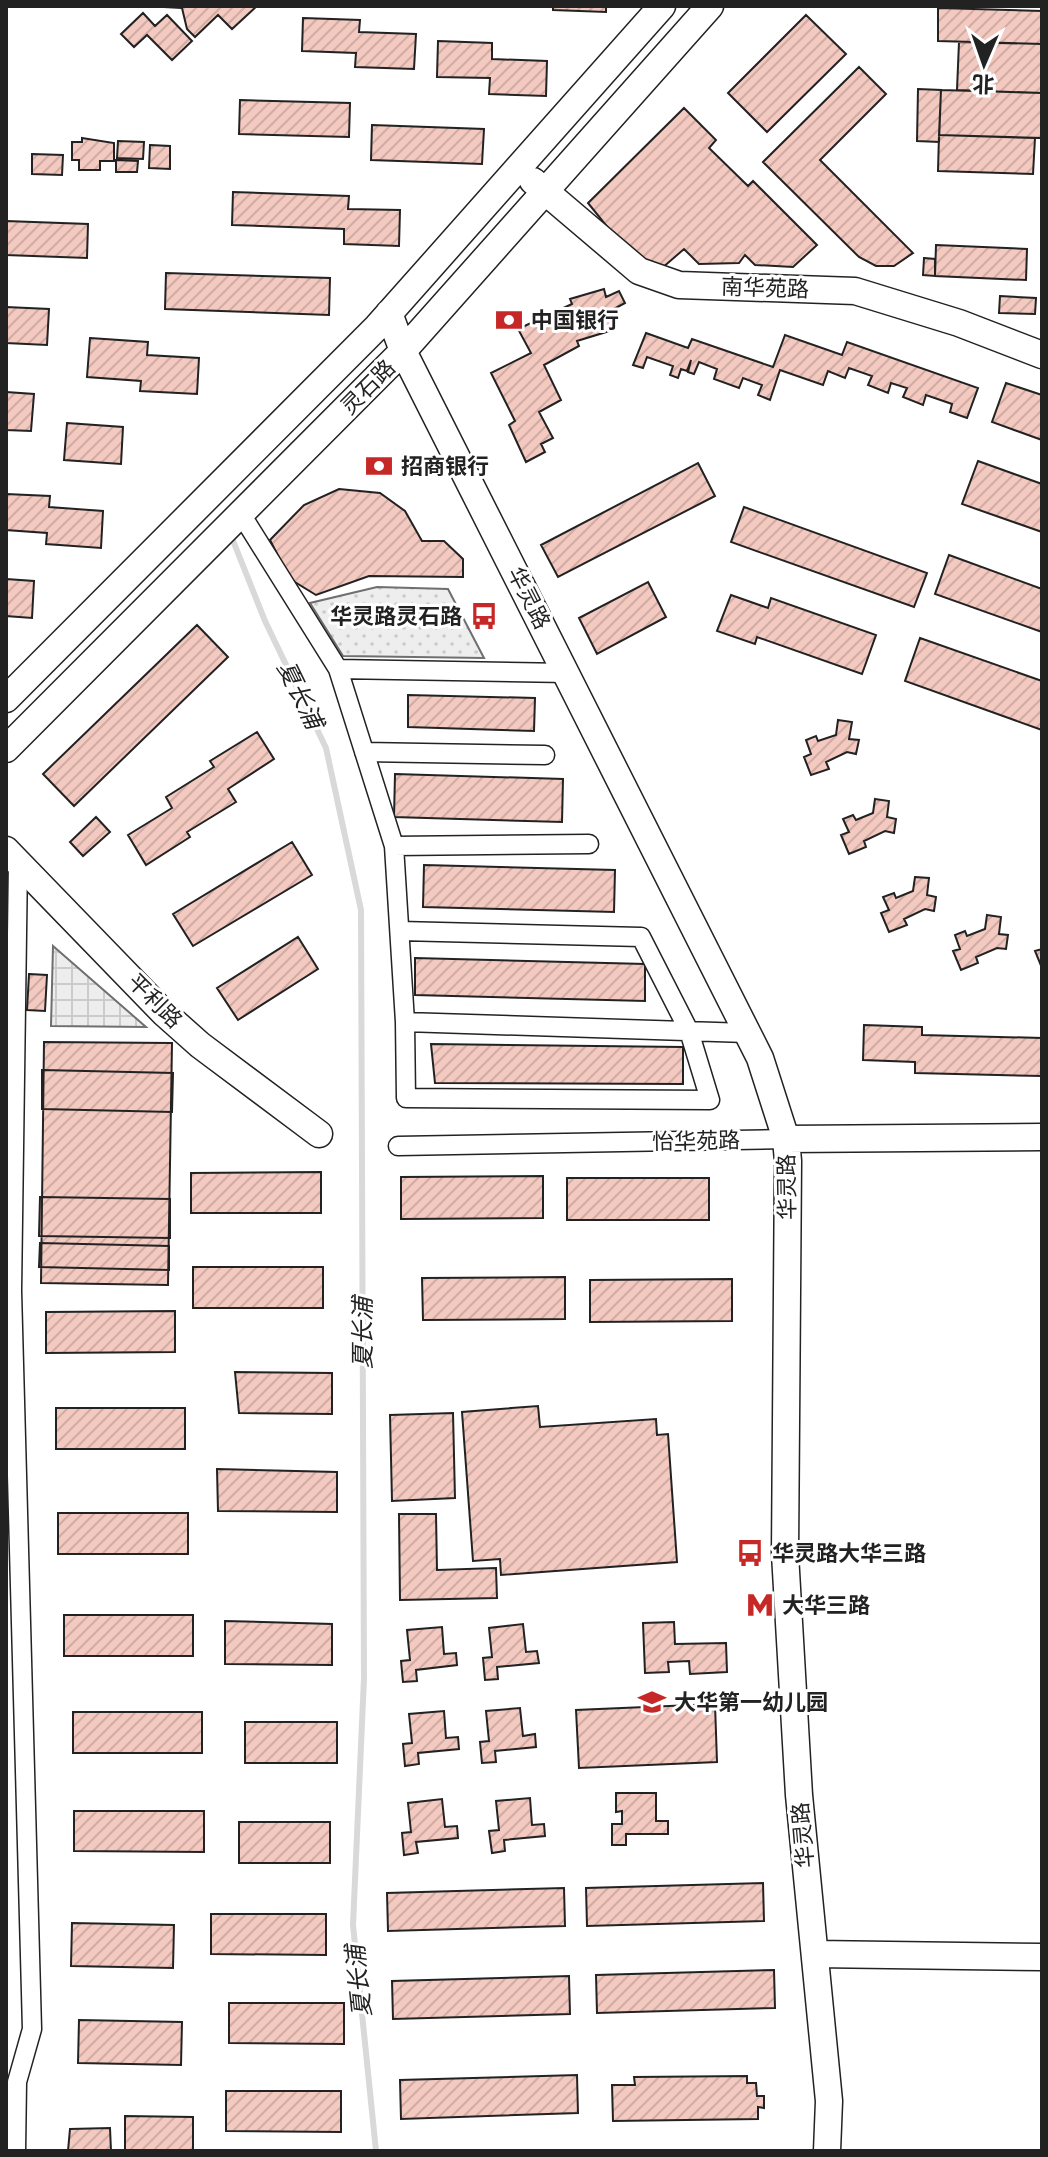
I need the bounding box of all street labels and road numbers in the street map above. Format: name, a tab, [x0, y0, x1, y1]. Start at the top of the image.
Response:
street label: 南华苑路	[721, 273, 809, 303]
street label: 灵石路	[335, 354, 401, 420]
street label: 华灵路	[502, 562, 556, 634]
street label: 平利路	[122, 968, 188, 1034]
street label: 怡华苑路	[652, 1127, 740, 1155]
street label: 华灵路	[773, 1154, 801, 1220]
street label: 华灵路	[787, 1801, 819, 1869]

